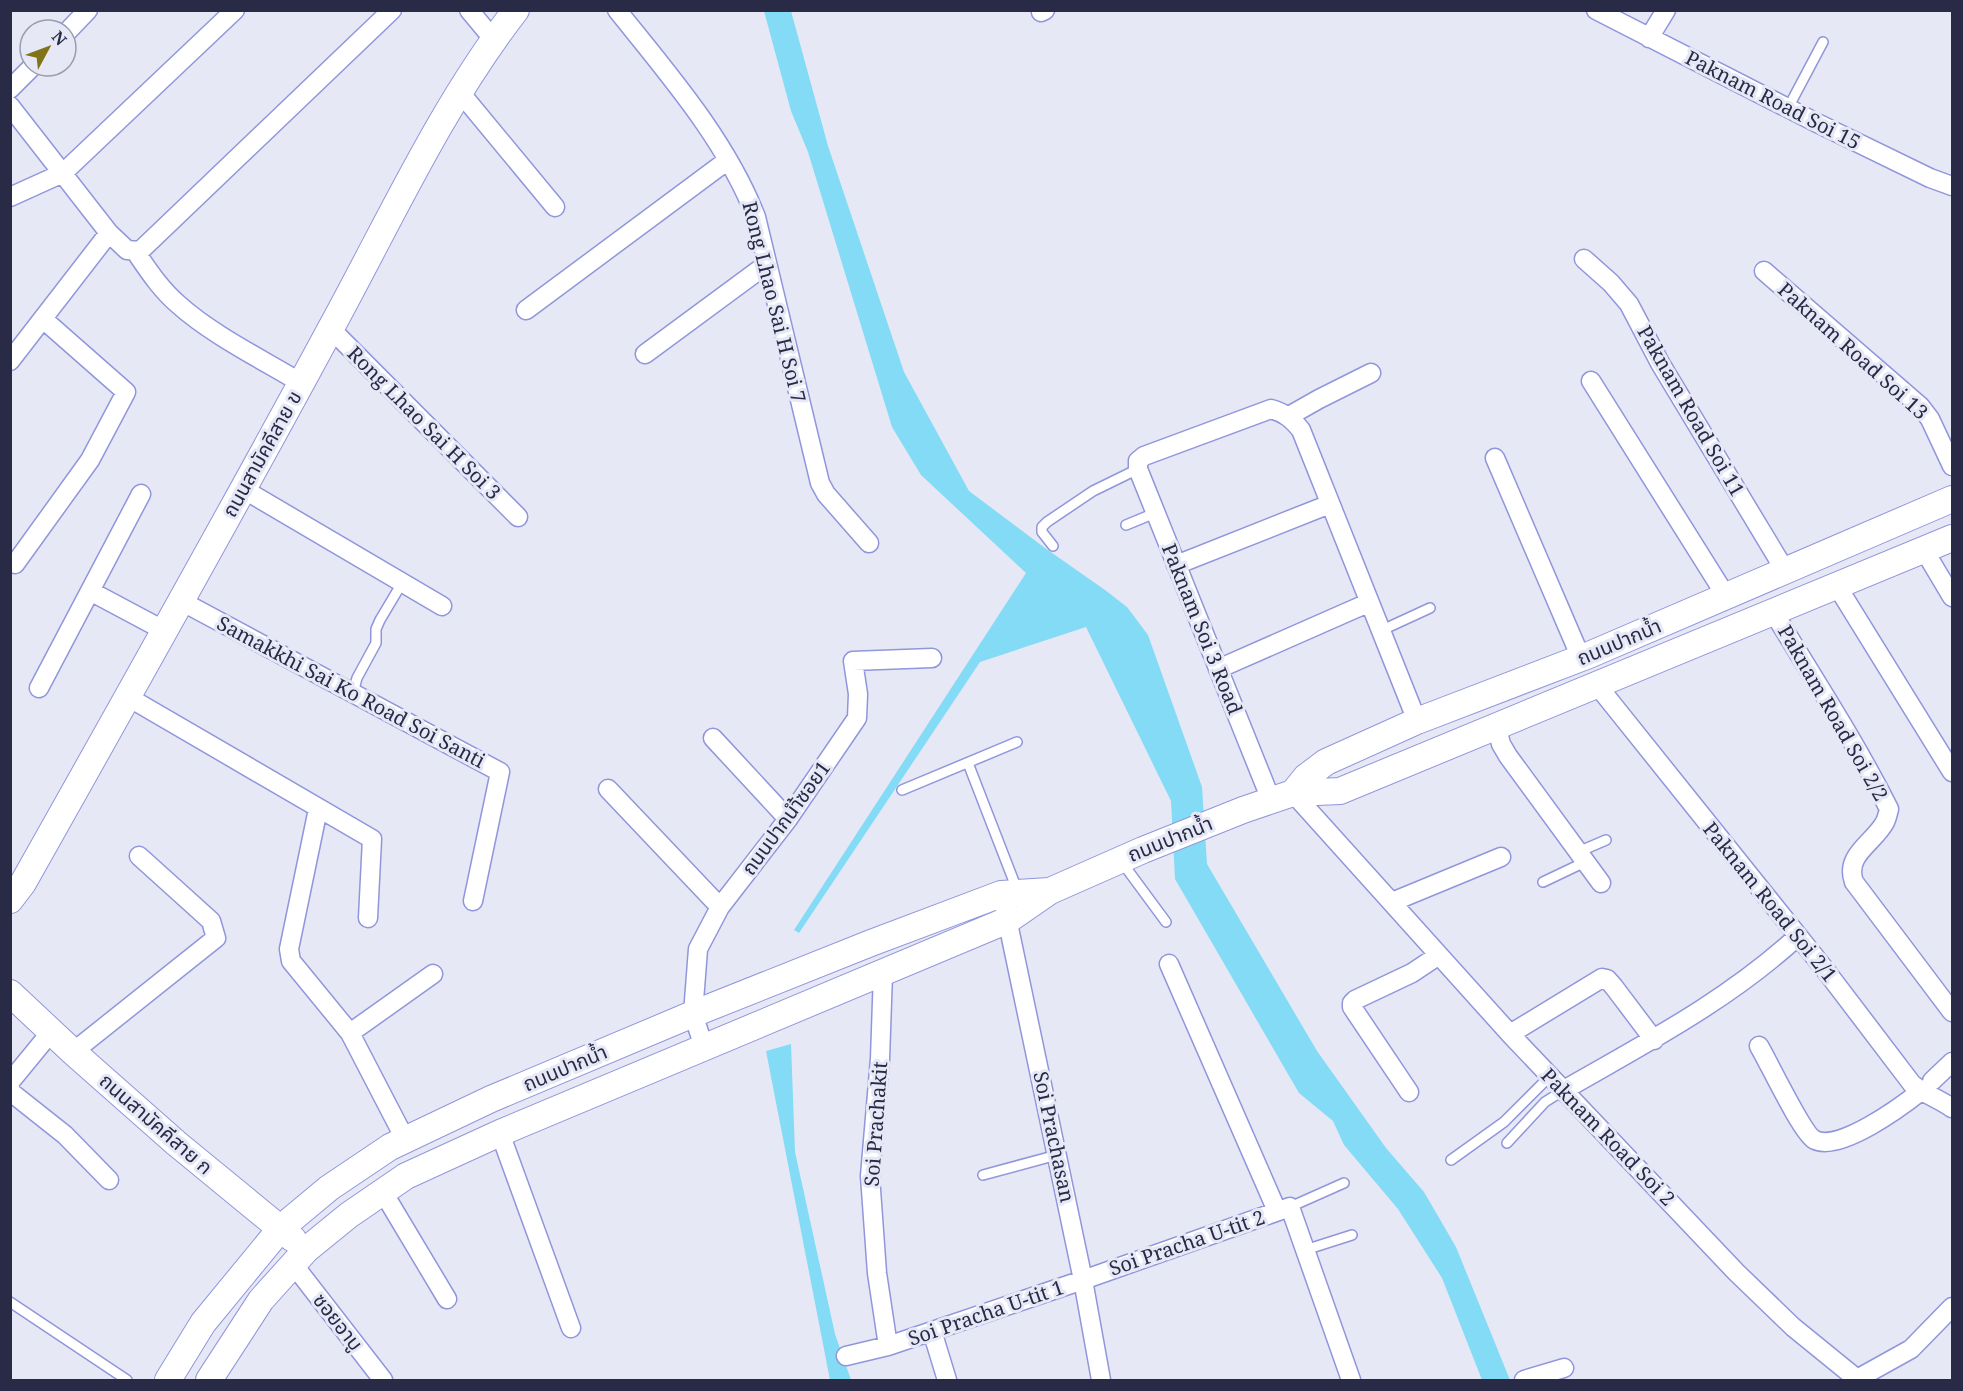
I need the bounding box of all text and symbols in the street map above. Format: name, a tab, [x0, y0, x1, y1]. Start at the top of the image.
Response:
north arrow	[18, 18, 78, 78]
text: N	[47, 26, 72, 50]
street label: Paknam Road Soi 15	[1681, 44, 1865, 155]
street label: Rong Lhao Sai H Soi 7	[736, 198, 813, 405]
street label: Paknam Road Soi 13	[1773, 276, 1934, 425]
street label: Paknam Road Soi 11	[1631, 320, 1751, 501]
street label: Rong Lhao Sai H Soi 3	[342, 340, 507, 505]
street label: ถนนสามัคคีสาย ข	[216, 386, 307, 522]
street label: Paknam Soi 3 Road	[1156, 539, 1249, 718]
street label: Samakkhi Sai Ko Road Soi Santi	[212, 609, 491, 774]
street label: ถนนปากน้ำ	[1572, 612, 1665, 671]
street label: Paknam Road Soi 2/2	[1772, 620, 1895, 806]
street label: ถนนปากนำ้ซอย1	[735, 755, 836, 880]
street label: ถนนปากน้ำ	[1123, 809, 1216, 868]
street label: Paknam Road Soi 2/1	[1697, 816, 1843, 987]
street label: ถนนปากน้ำ	[518, 1038, 611, 1097]
street label: Soi Prachakit	[858, 1061, 893, 1187]
street label: Paknam Road Soi 2	[1535, 1062, 1681, 1211]
street label: ถนนสามัคคีสาย ก	[94, 1067, 219, 1180]
street label: Soi Prachasan	[1027, 1069, 1082, 1205]
street label: Soi Pracha U-tit 2	[1105, 1203, 1268, 1282]
street label: Soi Pracha U-tit 1	[904, 1273, 1067, 1352]
street label: ซอยอาบู	[307, 1287, 369, 1356]

